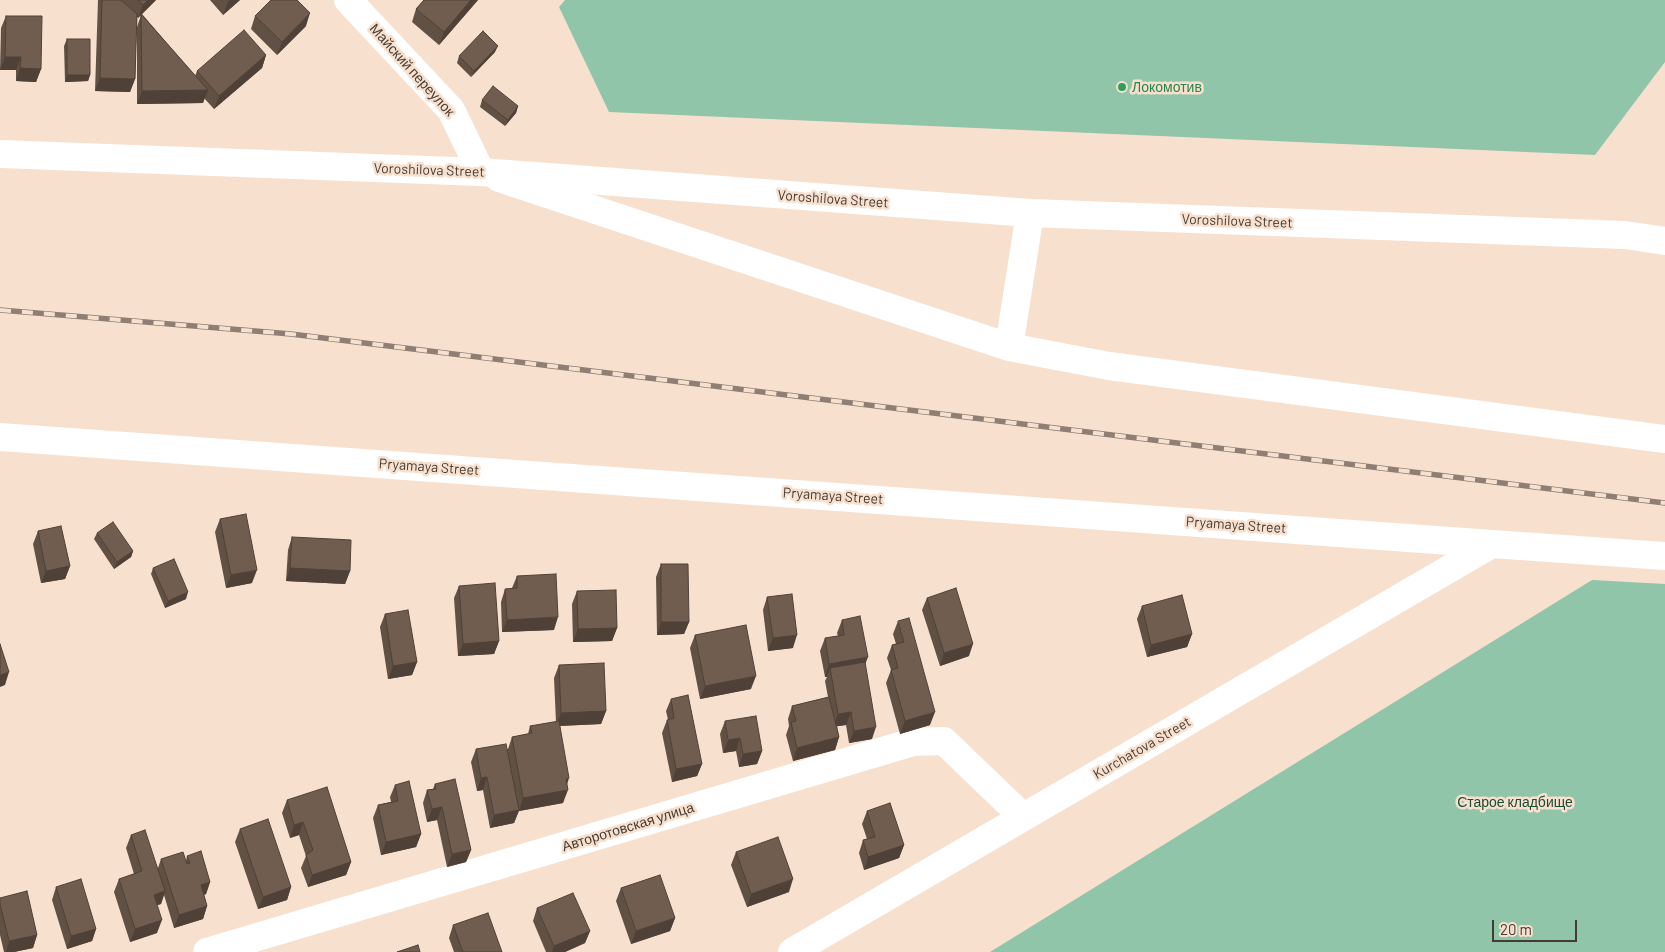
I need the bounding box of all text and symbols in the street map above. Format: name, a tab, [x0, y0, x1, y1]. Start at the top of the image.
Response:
street label: Майский переулок	[366, 20, 458, 120]
place label: Локомотив	[1132, 79, 1202, 95]
marker: Локомотив	[1116, 81, 1128, 93]
street label: Voroshilova Street	[373, 160, 485, 180]
street label: Voroshilova Street	[777, 187, 889, 211]
street label: Voroshilova Street	[1181, 211, 1293, 231]
street label: Pryamaya Street	[378, 455, 480, 479]
street label: Pryamaya Street	[782, 484, 884, 508]
street label: Pryamaya Street	[1185, 513, 1287, 537]
street label: Kurchatova Street	[1090, 713, 1194, 783]
park label: Старое кладбище	[1457, 794, 1573, 810]
street label: Авторотовская улица	[560, 799, 696, 855]
scale bar	[1495, 910, 1580, 942]
text: 20 m	[1500, 920, 1532, 938]

